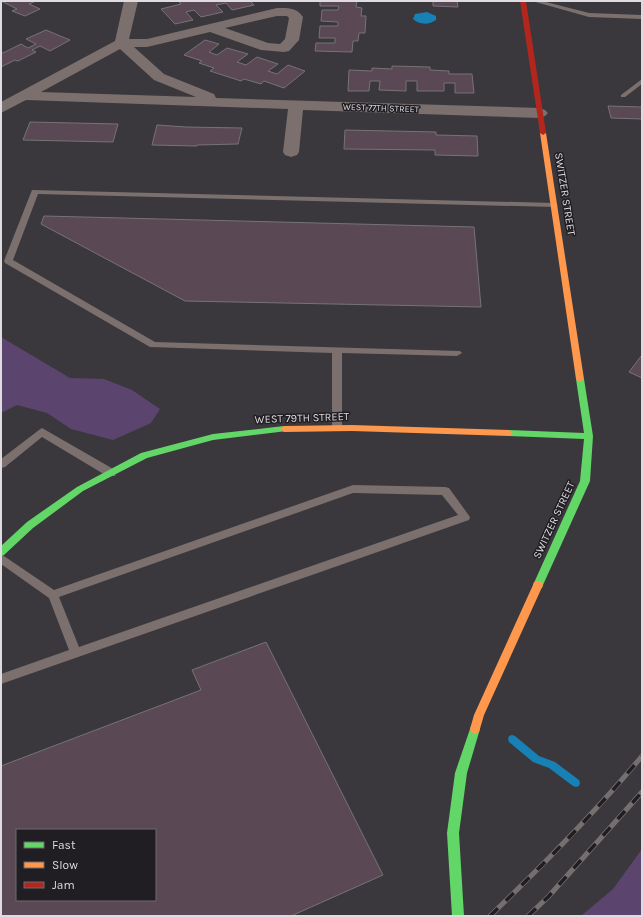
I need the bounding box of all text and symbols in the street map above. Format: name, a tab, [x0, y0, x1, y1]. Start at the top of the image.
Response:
street label: WEST 77TH STREET	[343, 102, 420, 114]
street label: SWITZER STREET	[552, 152, 578, 237]
street label: WEST 79TH STREET	[255, 410, 350, 426]
street label: SWITZER STREET	[530, 479, 578, 561]
legend	[16, 829, 156, 901]
text: Fast	[52, 838, 76, 852]
text: Slow	[52, 858, 78, 872]
text: Jam	[52, 878, 75, 892]

